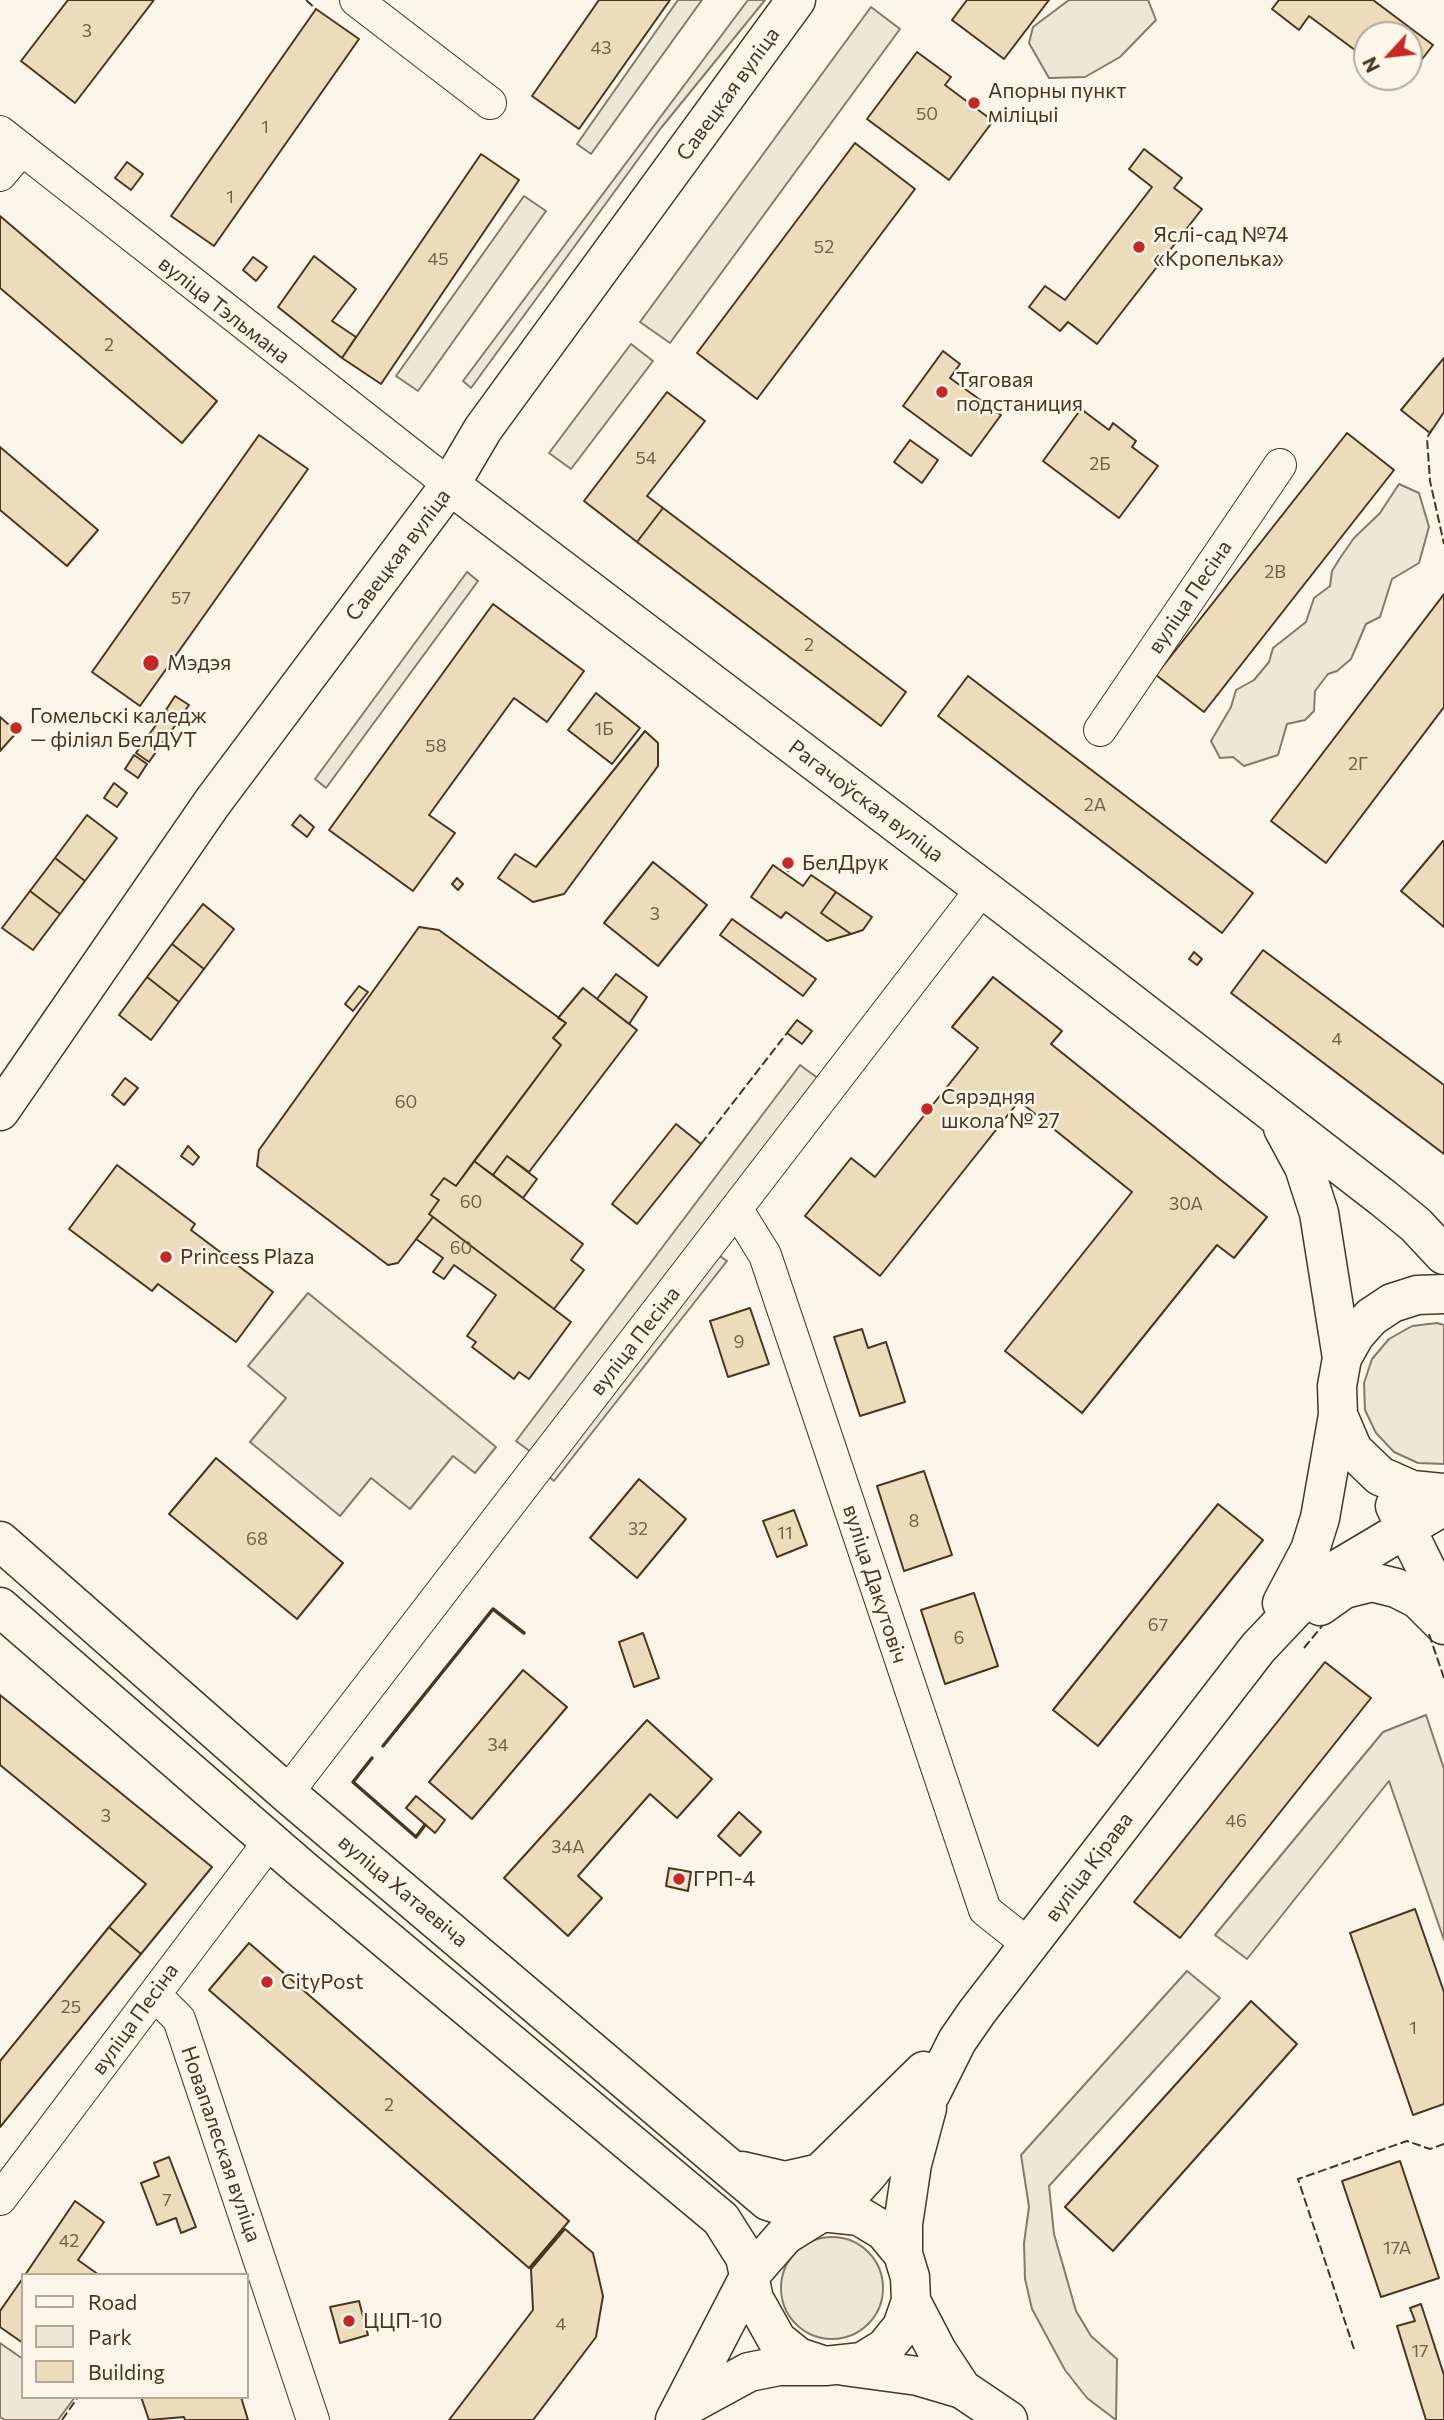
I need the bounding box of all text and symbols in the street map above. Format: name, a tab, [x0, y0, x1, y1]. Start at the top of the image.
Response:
house number: 3	[82, 20, 92, 42]
north arrow	[1353, 21, 1423, 91]
street label: Савецкая вуліца	[671, 22, 785, 166]
house number: 43	[590, 37, 612, 59]
text: N	[1357, 53, 1384, 76]
place label: Апорны пункт міліцыі	[988, 78, 1126, 128]
marker: Апорны пункт міліцыі	[966, 95, 982, 111]
house number: 50	[916, 103, 938, 125]
house number: 1	[261, 116, 269, 138]
house number: 1	[226, 186, 234, 208]
place label: Яслі-сад №74 «Кропелька»	[1153, 222, 1288, 272]
house number: 52	[814, 236, 834, 258]
marker: Яслі-сад №74 «Кропелька»	[1131, 239, 1147, 255]
house number: 45	[427, 248, 449, 270]
street label: вуліца Тэльмана	[153, 251, 295, 369]
house number: 2	[104, 334, 114, 356]
place label: Тяговая подстаниция	[956, 367, 1083, 417]
marker: Тяговая подстаниция	[934, 384, 950, 400]
house number: 54	[635, 447, 657, 469]
house number: 2Б	[1089, 453, 1111, 475]
street label: Савецкая вуліца	[340, 484, 456, 626]
street label: вуліца Песіна	[1143, 536, 1237, 658]
house number: 2В	[1264, 561, 1286, 583]
house number: 57	[171, 587, 191, 609]
house number: 2	[804, 634, 814, 656]
place label: Мэдэя	[167, 650, 231, 676]
marker: Мэдэя	[141, 653, 161, 673]
place label: Гомельскі каледж — філіял БелДУТ	[30, 703, 207, 753]
house number: 1Б	[595, 718, 613, 740]
marker: Гомельскі каледж — філіял БелДУТ	[8, 720, 24, 736]
house number: 58	[425, 735, 447, 757]
street label: Рагачоўская вуліца	[784, 735, 948, 867]
house number: 2Г	[1348, 753, 1368, 775]
house number: 2А	[1084, 794, 1106, 816]
place label: БелДрук	[802, 850, 889, 876]
marker: БелДрук	[780, 855, 796, 871]
house number: 3	[650, 903, 660, 925]
house number: 4	[1332, 1028, 1342, 1050]
place label: Сярэдняя школа № 27	[941, 1084, 1060, 1134]
house number: 60	[395, 1091, 417, 1113]
marker: Сярэдняя школа № 27	[919, 1101, 935, 1117]
house number: 60	[460, 1191, 482, 1213]
house number: 30А	[1169, 1193, 1203, 1215]
house number: 60	[450, 1237, 472, 1259]
place label: Princess Plaza	[180, 1244, 314, 1270]
marker: Princess Plaza	[158, 1249, 174, 1265]
street label: вуліца Песіна	[585, 1282, 685, 1400]
house number: 9	[734, 1331, 744, 1353]
street label: вуліца Дакутовіч	[837, 1501, 913, 1667]
house number: 8	[909, 1510, 919, 1532]
house number: 32	[628, 1518, 648, 1540]
house number: 11	[777, 1522, 793, 1544]
house number: 68	[246, 1528, 268, 1550]
house number: 67	[1148, 1614, 1168, 1636]
house number: 6	[954, 1627, 964, 1649]
house number: 34	[487, 1734, 509, 1756]
house number: 3	[101, 1805, 111, 1827]
street label: вуліца Кірава	[1040, 1807, 1138, 1927]
house number: 46	[1225, 1810, 1247, 1832]
street label: вуліца Хатаевіча	[333, 1829, 473, 1953]
house number: 34А	[551, 1836, 585, 1858]
place label: ГРП-4	[693, 1866, 755, 1892]
marker: ГРП-4	[671, 1871, 687, 1887]
street label: вуліца Песіна	[86, 1958, 184, 2080]
place label: CityPost	[281, 1969, 364, 1995]
marker: CityPost	[259, 1974, 275, 1990]
house number: 25	[61, 1996, 81, 2018]
house number: 1	[1409, 2017, 1417, 2039]
street label: Новапалеская вуліца	[176, 2043, 266, 2245]
house number: 2	[384, 2094, 394, 2116]
house number: 7	[162, 2189, 172, 2211]
house number: 42	[59, 2230, 79, 2252]
house number: 17А	[1383, 2237, 1411, 2259]
legend	[21, 2273, 248, 2399]
text: Road	[88, 2289, 137, 2314]
place label: ЦЦП-10	[363, 2308, 442, 2334]
marker: ЦЦП-10	[341, 2313, 357, 2329]
house number: 4	[556, 2313, 566, 2335]
text: Park	[88, 2324, 132, 2349]
house number: 17	[1411, 2340, 1429, 2362]
text: Building	[88, 2359, 165, 2384]

